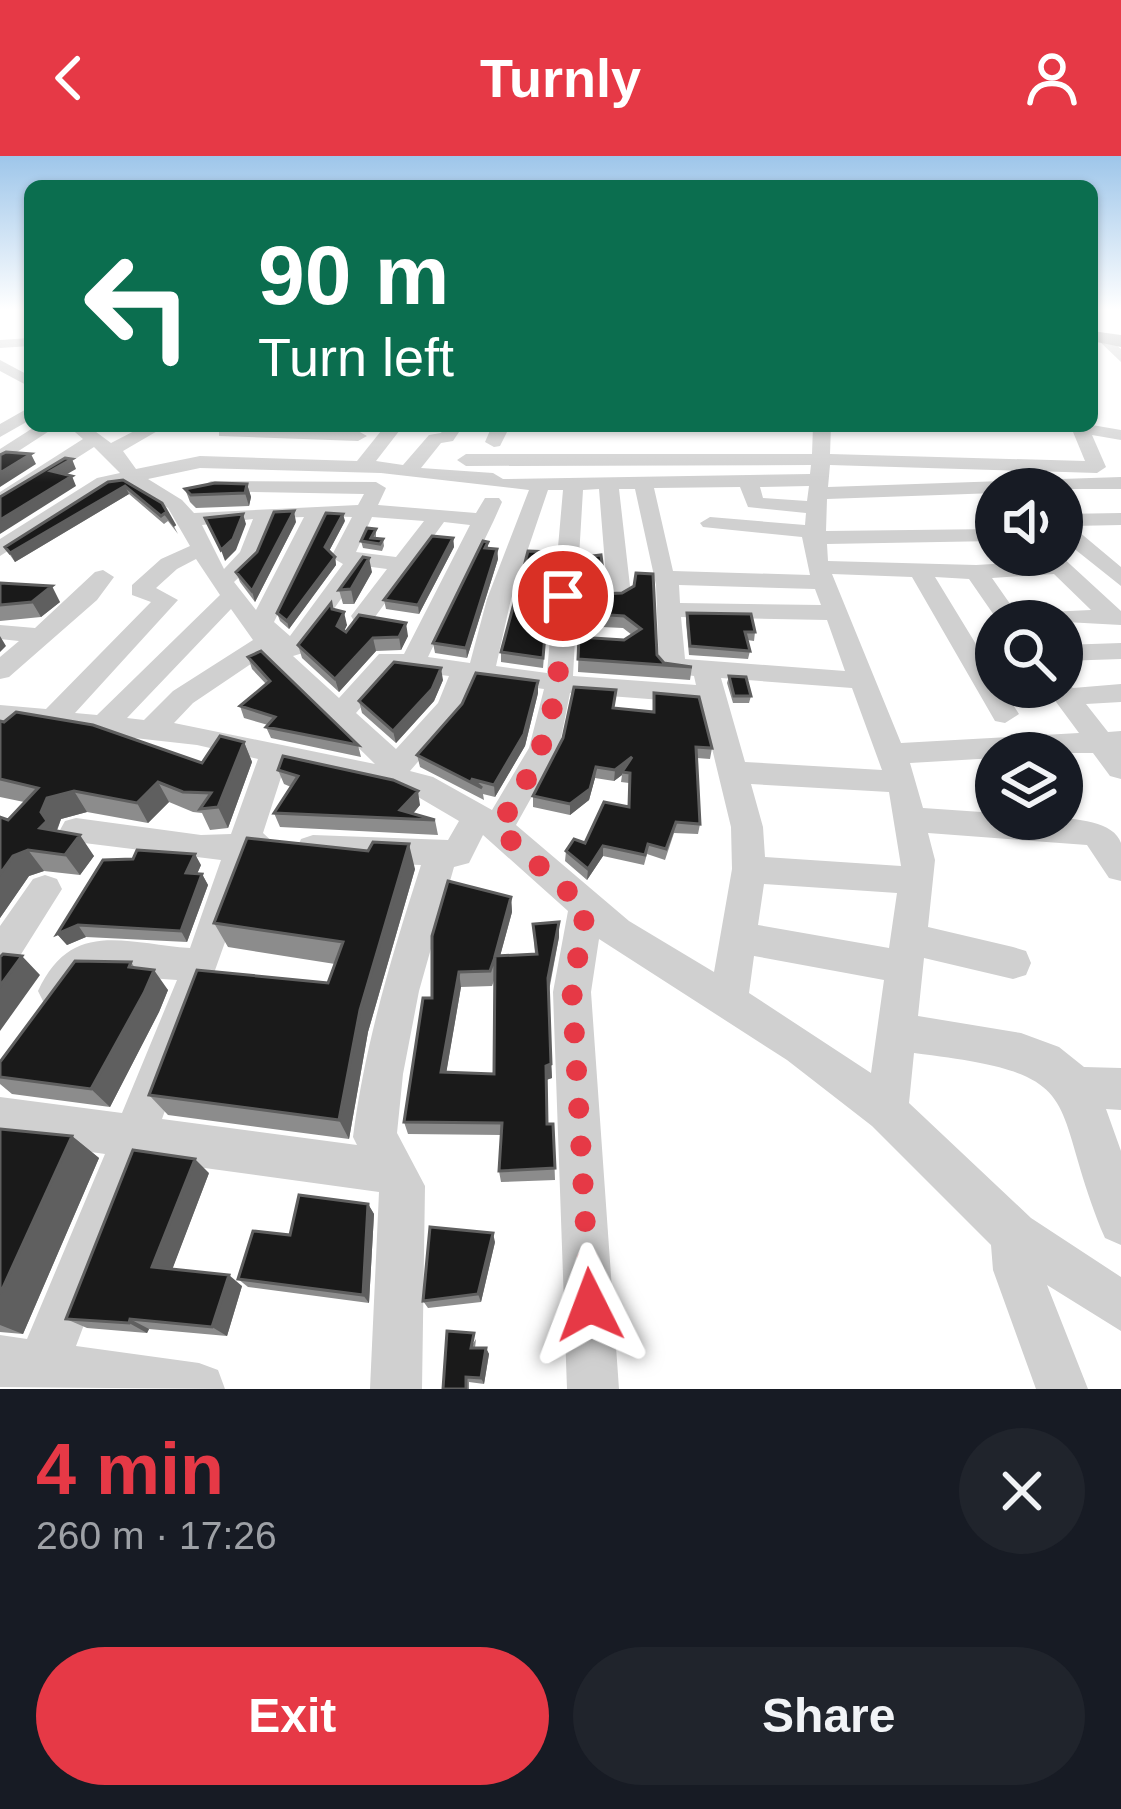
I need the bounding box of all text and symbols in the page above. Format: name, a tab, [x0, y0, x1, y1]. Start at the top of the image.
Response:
icon: back	[36, 45, 102, 111]
icon: person	[1019, 45, 1085, 111]
text: Turnly	[480, 48, 641, 108]
icon: left	[60, 228, 216, 384]
text: 90 m	[258, 228, 449, 322]
text: Turn left	[258, 327, 454, 387]
map controls	[975, 468, 1083, 840]
button: sound	[975, 468, 1083, 576]
pin	[512, 545, 614, 647]
icon: arrive	[530, 563, 596, 629]
button: search	[975, 600, 1083, 708]
button: layers	[975, 732, 1083, 840]
position arrow	[527, 1242, 653, 1368]
button: close	[959, 1428, 1085, 1554]
text: 4 min	[36, 1429, 224, 1509]
text: 260 m · 17:26	[36, 1514, 277, 1557]
button: Exit	[36, 1647, 549, 1785]
button: Share	[573, 1647, 1085, 1785]

